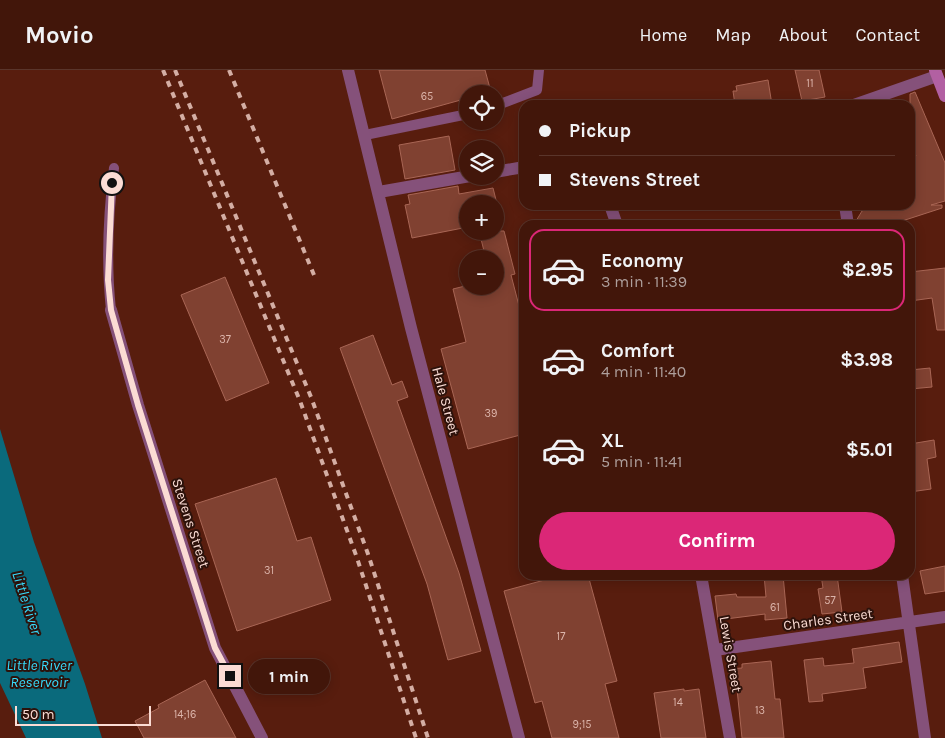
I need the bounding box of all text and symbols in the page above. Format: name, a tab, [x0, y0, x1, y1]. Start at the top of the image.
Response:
text: Movio	[25, 21, 94, 49]
text: Home	[639, 24, 687, 46]
text: Map	[715, 24, 751, 46]
text: About	[779, 24, 828, 46]
text: Contact	[856, 24, 920, 46]
house number: 11	[806, 77, 814, 90]
map controls	[459, 85, 504, 295]
button: locate	[459, 85, 504, 130]
house number: 65	[421, 90, 433, 103]
text: Pickup	[569, 120, 631, 142]
button: layers	[459, 140, 504, 185]
text: Stevens Street	[569, 169, 700, 191]
route start	[101, 172, 123, 194]
button: +	[459, 195, 504, 240]
icon: car	[541, 248, 586, 293]
button: −	[459, 250, 504, 295]
text: Economy	[601, 250, 683, 272]
text: $2.95	[842, 259, 893, 281]
text: 3 min · 11:39	[601, 272, 687, 291]
house number: 37	[219, 333, 231, 346]
icon: car	[541, 338, 586, 383]
text: Comfort	[601, 340, 675, 362]
text: $3.98	[840, 349, 893, 371]
text: 4 min · 11:40	[601, 362, 686, 381]
street label: Hale Street	[428, 365, 463, 437]
house number: 39	[485, 407, 497, 420]
icon: car	[541, 428, 586, 473]
text: XL	[601, 430, 623, 452]
text: $5.01	[846, 439, 893, 461]
text: 5 min · 11:41	[601, 452, 682, 471]
street label: Stevens Street	[168, 476, 213, 570]
button: Confirm	[539, 512, 895, 570]
house number: 31	[264, 564, 274, 577]
water label: Little River	[8, 569, 46, 638]
house number: 57	[824, 594, 836, 607]
house number: 61	[770, 601, 780, 614]
street label: Charles Street	[782, 605, 874, 634]
street label: Lewis Street	[715, 615, 746, 694]
house number: 17	[557, 630, 565, 643]
water label: Little River Reservoir	[6, 656, 73, 691]
callout: 1 min	[248, 658, 330, 694]
route end	[219, 665, 241, 687]
text: 1 min	[269, 667, 309, 686]
house number: 14	[673, 696, 683, 709]
scale bar	[15, 703, 151, 726]
house number: 13	[755, 704, 765, 717]
text: 50 m	[22, 706, 55, 723]
house number: 14;16	[174, 708, 196, 721]
house number: 9;15	[572, 718, 592, 731]

